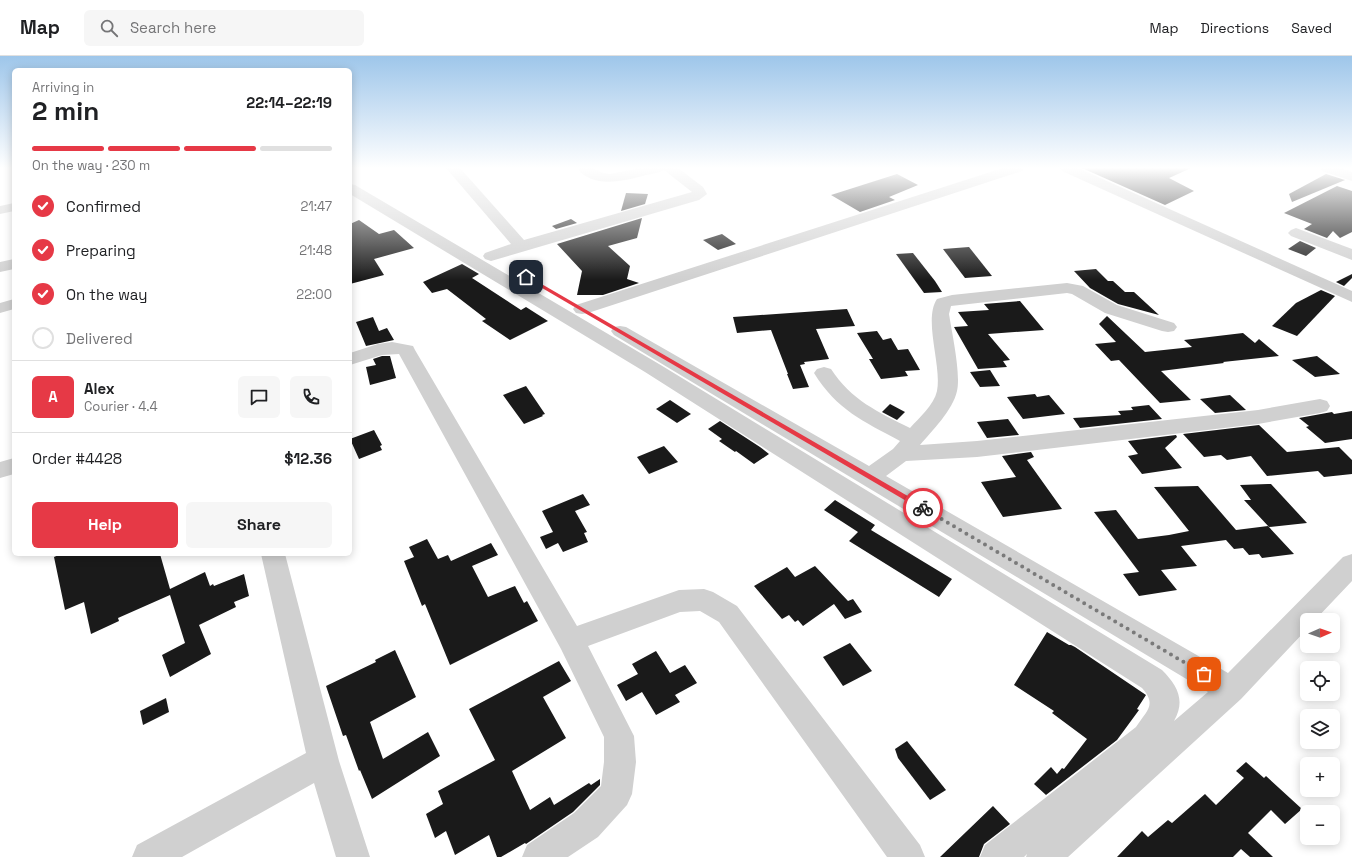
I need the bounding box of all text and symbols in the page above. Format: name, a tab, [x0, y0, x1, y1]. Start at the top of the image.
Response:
search box	[84, 10, 364, 46]
text: Map	[20, 15, 60, 40]
icon: search	[98, 17, 120, 39]
text: Search here	[130, 18, 216, 37]
text: Map	[1149, 19, 1179, 37]
text: Directions	[1201, 19, 1269, 37]
text: Saved	[1291, 19, 1332, 37]
text: Arriving in	[32, 79, 94, 96]
text: 22:14–22:19	[246, 93, 332, 112]
text: 2 min	[32, 94, 99, 128]
text: On the way · 230 m	[32, 157, 150, 174]
icon: check	[32, 195, 54, 217]
text: Confirmed	[66, 197, 141, 216]
text: 21:47	[300, 198, 332, 215]
icon: check	[32, 239, 54, 261]
text: Preparing	[66, 241, 136, 260]
text: 21:48	[299, 242, 332, 259]
pin	[509, 260, 543, 294]
icon: home	[515, 266, 537, 288]
icon: check	[32, 283, 54, 305]
text: On the way	[66, 285, 147, 304]
text: 22:00	[296, 286, 332, 303]
text: Delivered	[66, 329, 133, 348]
button: chat	[238, 376, 280, 418]
button: phone	[290, 376, 332, 418]
text: Alex	[84, 379, 115, 398]
text: A	[48, 387, 58, 406]
text: Courier · 4.4	[84, 398, 158, 415]
text: Order #4428	[32, 449, 122, 468]
text: $12.36	[284, 449, 332, 468]
courier	[903, 488, 943, 528]
icon: bike	[912, 497, 934, 519]
button: Help	[32, 502, 178, 548]
button: Share	[186, 502, 332, 548]
north arrow	[1300, 613, 1340, 653]
map controls	[1300, 613, 1340, 845]
pin	[1187, 657, 1221, 691]
button: locate	[1300, 661, 1340, 701]
icon: bag	[1193, 663, 1215, 685]
button: layers	[1300, 709, 1340, 749]
button: +	[1300, 757, 1340, 797]
button: −	[1300, 805, 1340, 845]

